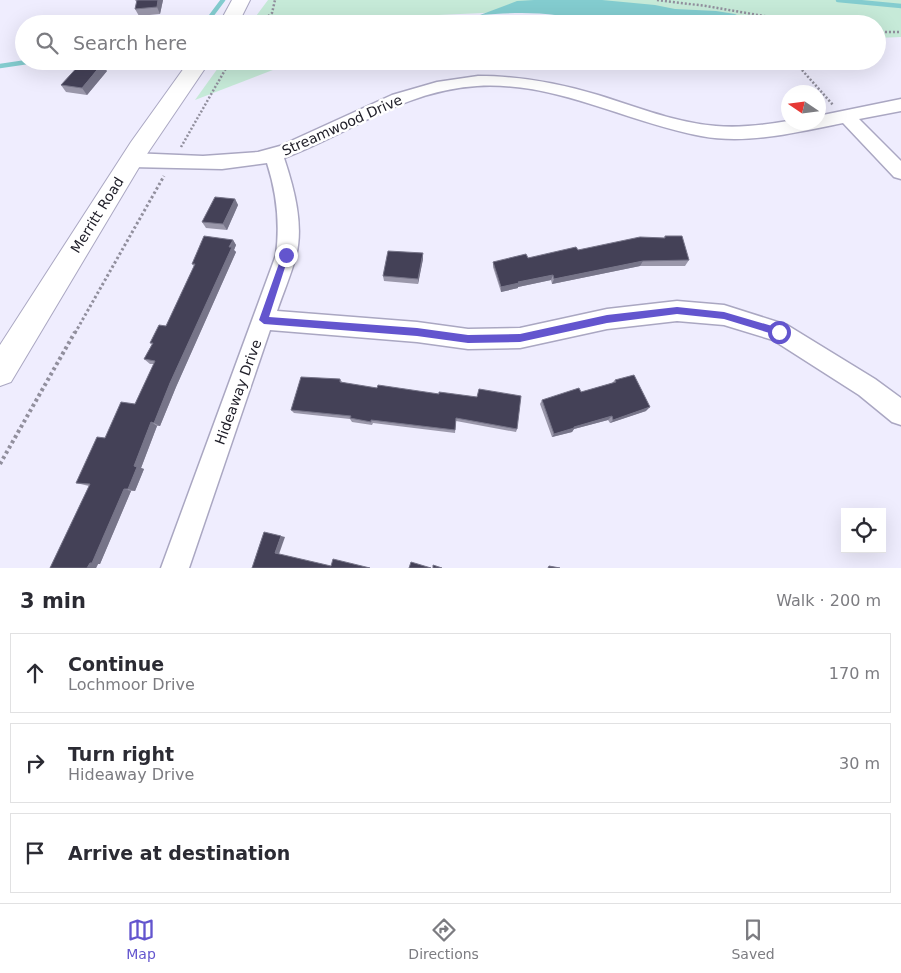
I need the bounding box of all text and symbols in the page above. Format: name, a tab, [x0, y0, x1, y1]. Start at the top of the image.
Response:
search box	[15, 15, 886, 70]
icon: search	[33, 29, 61, 57]
text: Search here	[73, 32, 187, 54]
north arrow	[781, 85, 826, 130]
street label: Streamwood Drive	[279, 91, 405, 159]
street label: Merritt Road	[67, 174, 127, 256]
route end	[275, 244, 298, 267]
route start	[768, 321, 791, 344]
street label: Hideaway Drive	[212, 337, 264, 447]
map controls	[841, 508, 886, 553]
button: locate	[841, 508, 886, 553]
text: 3 min	[20, 589, 86, 613]
text: Walk · 200 m	[776, 591, 881, 610]
text: Continue	[68, 653, 164, 675]
icon: ahead	[21, 659, 49, 687]
text: 170 m	[829, 664, 880, 683]
text: Lochmoor Drive	[68, 675, 195, 694]
text: Turn right	[68, 743, 174, 765]
icon: right	[21, 749, 49, 777]
text: 30 m	[839, 754, 880, 773]
text: Hideaway Drive	[68, 765, 194, 784]
icon: arrive	[21, 839, 49, 867]
text: Arrive at destination	[68, 842, 290, 864]
tab: Map	[126, 916, 156, 962]
tab: Directions	[408, 916, 479, 962]
tab: Saved	[731, 916, 775, 962]

